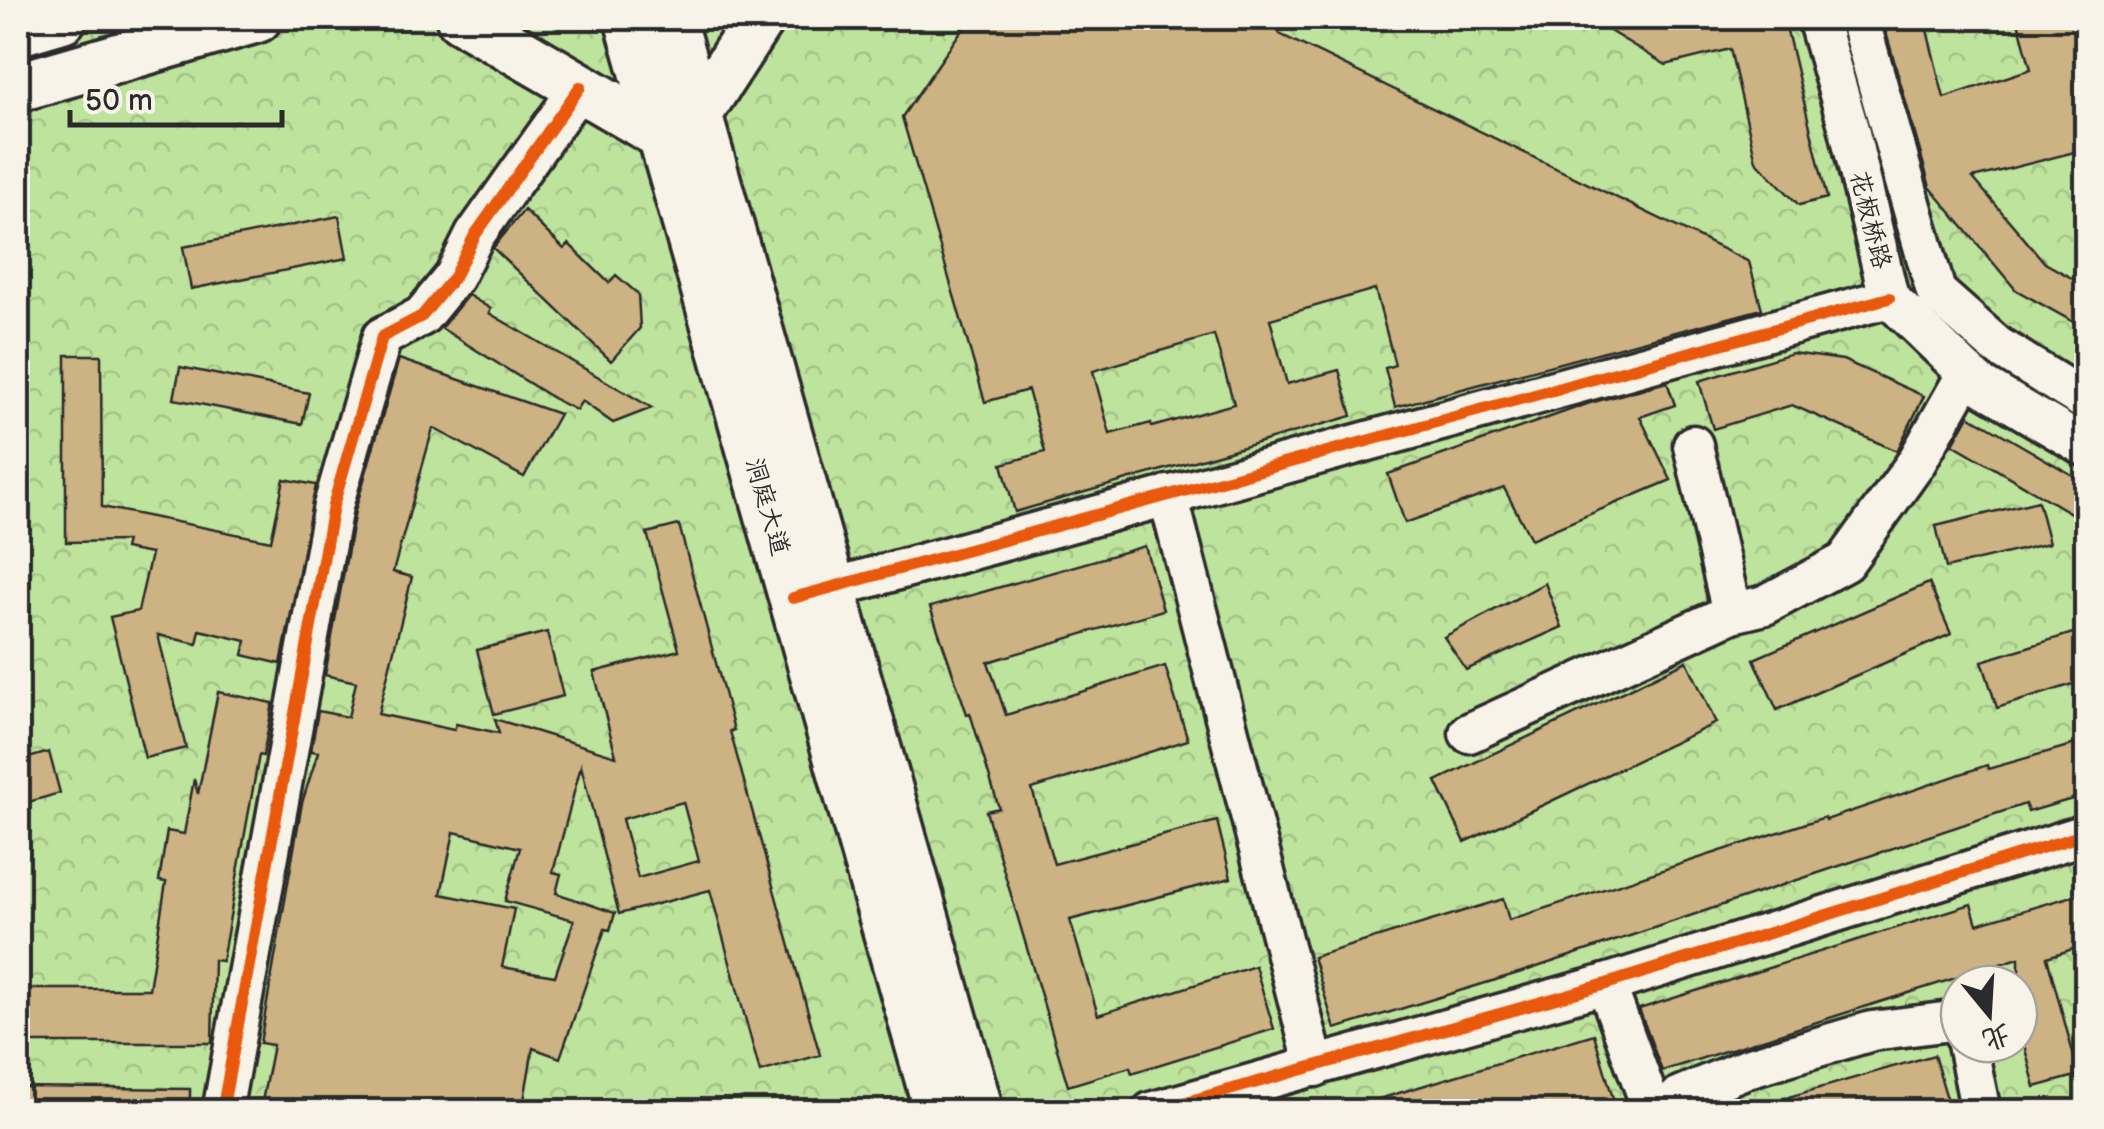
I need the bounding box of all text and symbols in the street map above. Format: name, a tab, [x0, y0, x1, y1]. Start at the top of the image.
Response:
scale bar	[70, 65, 282, 127]
text: 50 m	[85, 83, 153, 119]
street label: 花板桥路	[1843, 168, 1897, 272]
street label: 洞庭大道	[738, 455, 796, 559]
north arrow	[1939, 964, 2039, 1064]
text: 北	[1978, 1016, 2015, 1056]

